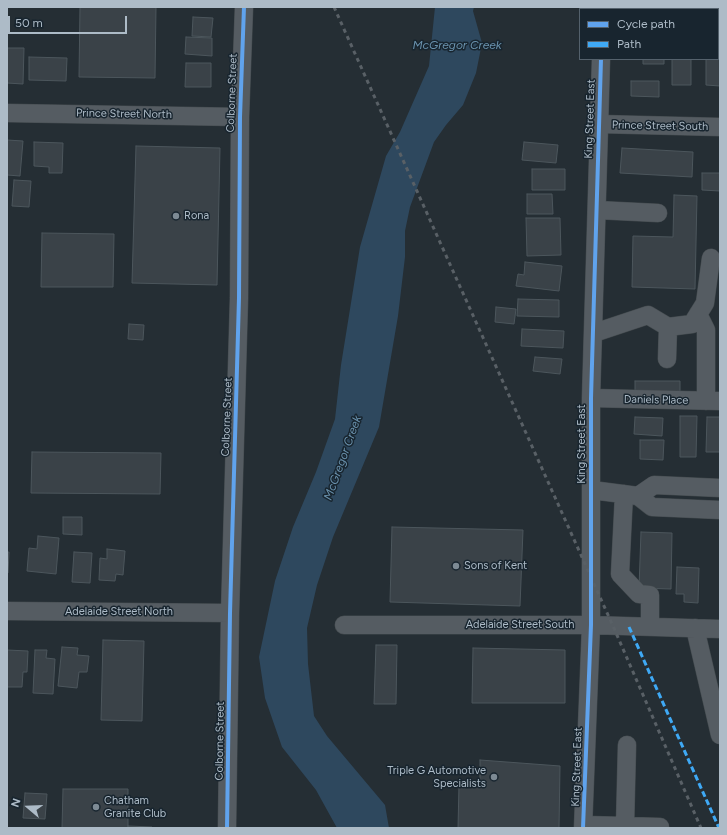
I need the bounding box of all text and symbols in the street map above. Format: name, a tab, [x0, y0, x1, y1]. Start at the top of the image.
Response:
scale bar	[10, 8, 129, 34]
legend	[579, 8, 719, 60]
text: 50 m	[15, 16, 43, 30]
text: Cycle path	[617, 17, 675, 31]
text: Path	[617, 37, 641, 51]
water label: McGregor Creek	[412, 38, 502, 52]
street label: Colborne Street	[224, 53, 240, 133]
street label: King Street East	[582, 79, 598, 159]
street label: Prince Street North	[76, 107, 172, 121]
street label: Prince Street South	[612, 119, 708, 133]
place label: Rona	[184, 209, 209, 223]
marker: Rona	[171, 211, 181, 221]
street label: Colborne Street	[219, 377, 235, 457]
street label: Daniels Place	[624, 393, 688, 407]
street label: King Street East	[575, 404, 589, 484]
water label: McGregor Creek	[321, 414, 365, 502]
place label: Sons of Kent	[464, 559, 527, 573]
marker: Sons of Kent	[451, 561, 461, 571]
street label: Adelaide Street North	[65, 605, 173, 619]
street label: Adelaide Street South	[466, 618, 574, 632]
street label: Colborne Street	[213, 701, 227, 781]
street label: King Street East	[569, 727, 585, 807]
place label: Triple G Automotive Specialists	[387, 764, 486, 790]
marker: Triple G Automotive Specialists	[489, 772, 499, 782]
north arrow	[8, 787, 48, 827]
place label: Chatham Granite Club	[104, 794, 166, 820]
text: N	[9, 797, 24, 809]
marker: Chatham Granite Club	[91, 802, 101, 812]

